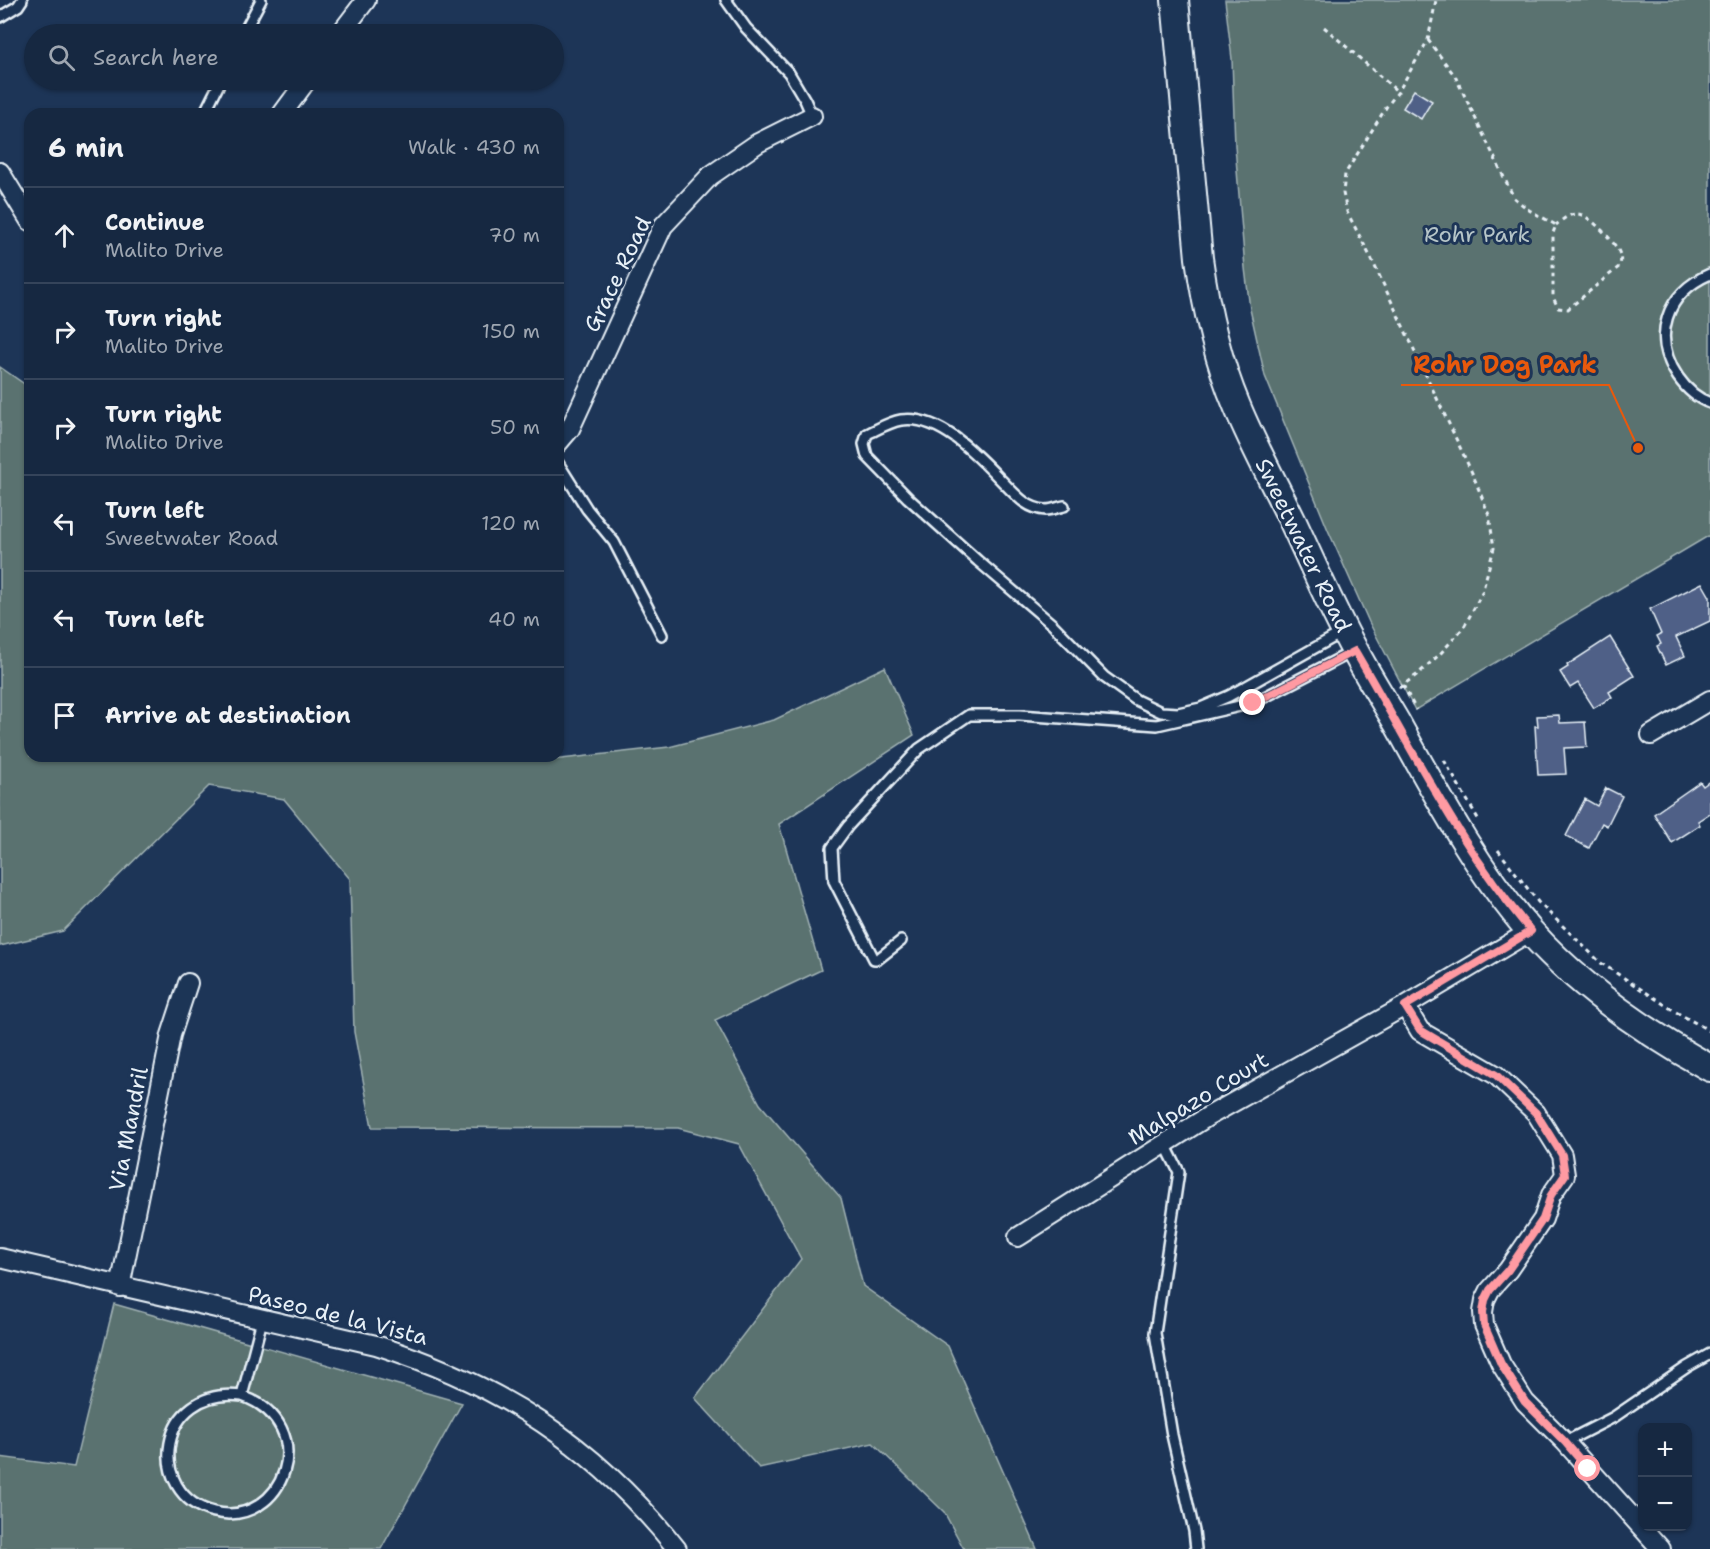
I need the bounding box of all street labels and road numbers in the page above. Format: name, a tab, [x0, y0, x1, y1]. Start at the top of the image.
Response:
street label: Grace Road	[577, 212, 658, 337]
street label: Sweetwater Road	[1249, 453, 1358, 637]
street label: Malpazo Court	[1123, 1045, 1274, 1152]
street label: Via Mandril	[102, 1064, 155, 1194]
street label: Paseo de la Vista	[245, 1279, 431, 1352]

